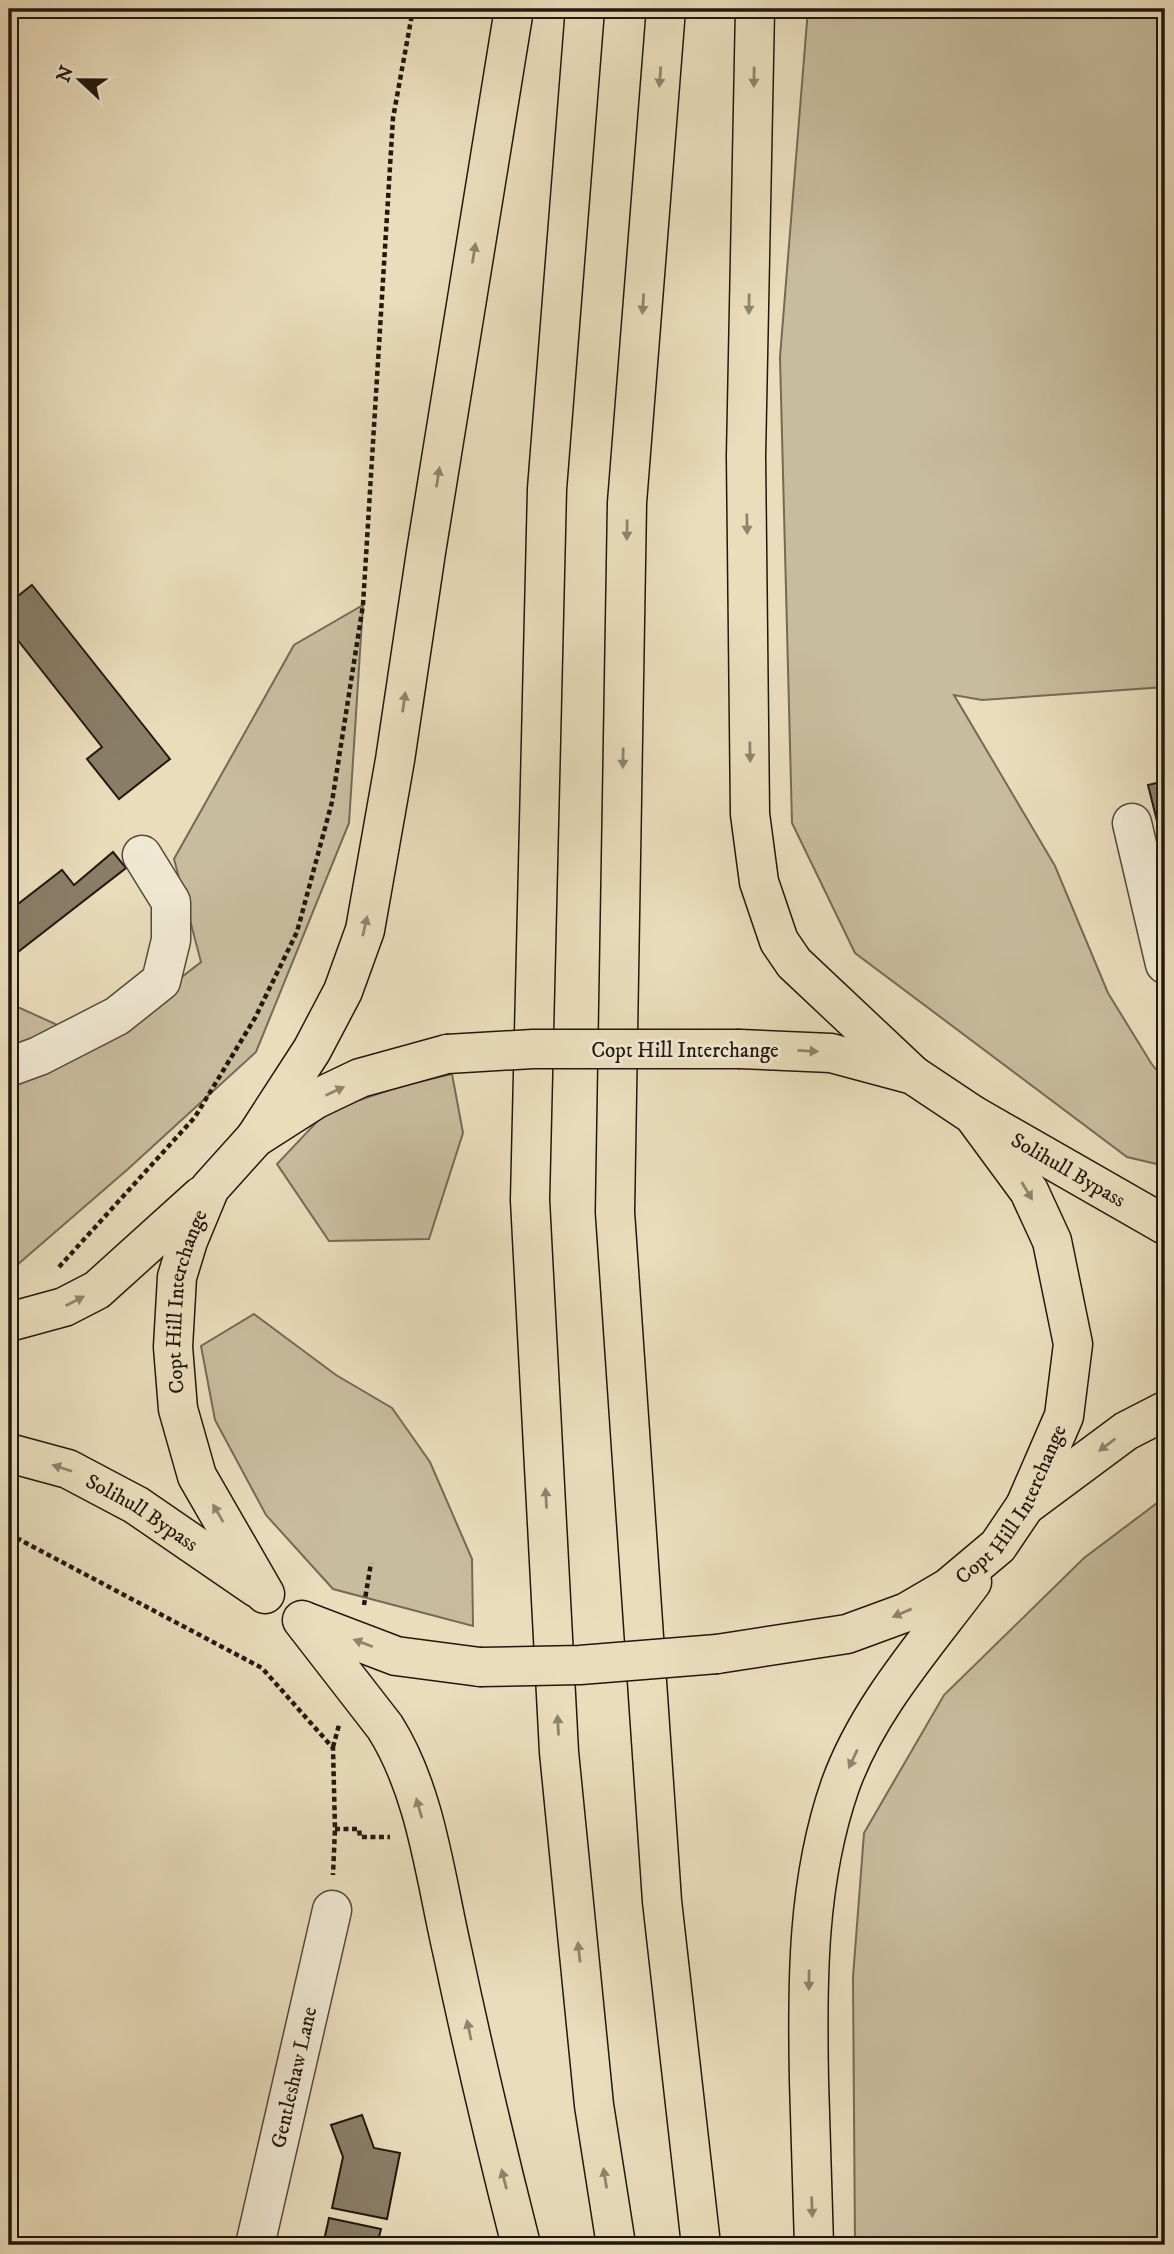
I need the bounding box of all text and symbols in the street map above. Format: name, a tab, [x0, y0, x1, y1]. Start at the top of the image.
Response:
north arrow	[46, 46, 116, 116]
text: N	[52, 62, 79, 86]
one-way arrow	[654, 66, 665, 88]
one-way arrow	[748, 66, 760, 88]
one-way arrow	[469, 241, 480, 263]
one-way arrow	[637, 293, 648, 315]
one-way arrow	[744, 294, 755, 316]
one-way arrow	[433, 466, 444, 488]
one-way arrow	[741, 514, 753, 536]
one-way arrow	[621, 520, 632, 542]
one-way arrow	[399, 691, 410, 713]
one-way arrow	[744, 741, 756, 763]
one-way arrow	[617, 747, 628, 769]
one-way arrow	[360, 915, 371, 937]
street label: Copt Hill Interchange	[591, 1038, 779, 1064]
one-way arrow	[797, 1046, 819, 1057]
one-way arrow	[324, 1085, 345, 1096]
street label: Solihull Bypass	[1006, 1127, 1130, 1214]
one-way arrow	[1021, 1181, 1034, 1200]
street label: Copt Hill Interchange	[161, 1206, 214, 1395]
one-way arrow	[65, 1295, 85, 1307]
street label: Copt Hill Interchange	[950, 1421, 1073, 1590]
one-way arrow	[1097, 1438, 1116, 1452]
one-way arrow	[51, 1462, 72, 1472]
street label: Solihull Bypass	[81, 1469, 203, 1558]
one-way arrow	[540, 1487, 551, 1509]
one-way arrow	[212, 1504, 224, 1523]
one-way arrow	[891, 1608, 912, 1619]
one-way arrow	[352, 1638, 373, 1649]
one-way arrow	[552, 1714, 563, 1736]
one-way arrow	[847, 1749, 859, 1769]
one-way arrow	[413, 1798, 423, 1819]
one-way arrow	[573, 1941, 584, 1963]
one-way arrow	[803, 1969, 815, 1991]
street label: Gentleshaw Lane	[266, 2004, 323, 2151]
one-way arrow	[464, 2019, 475, 2041]
one-way arrow	[600, 2167, 611, 2189]
one-way arrow	[498, 2168, 509, 2190]
one-way arrow	[807, 2197, 818, 2219]

